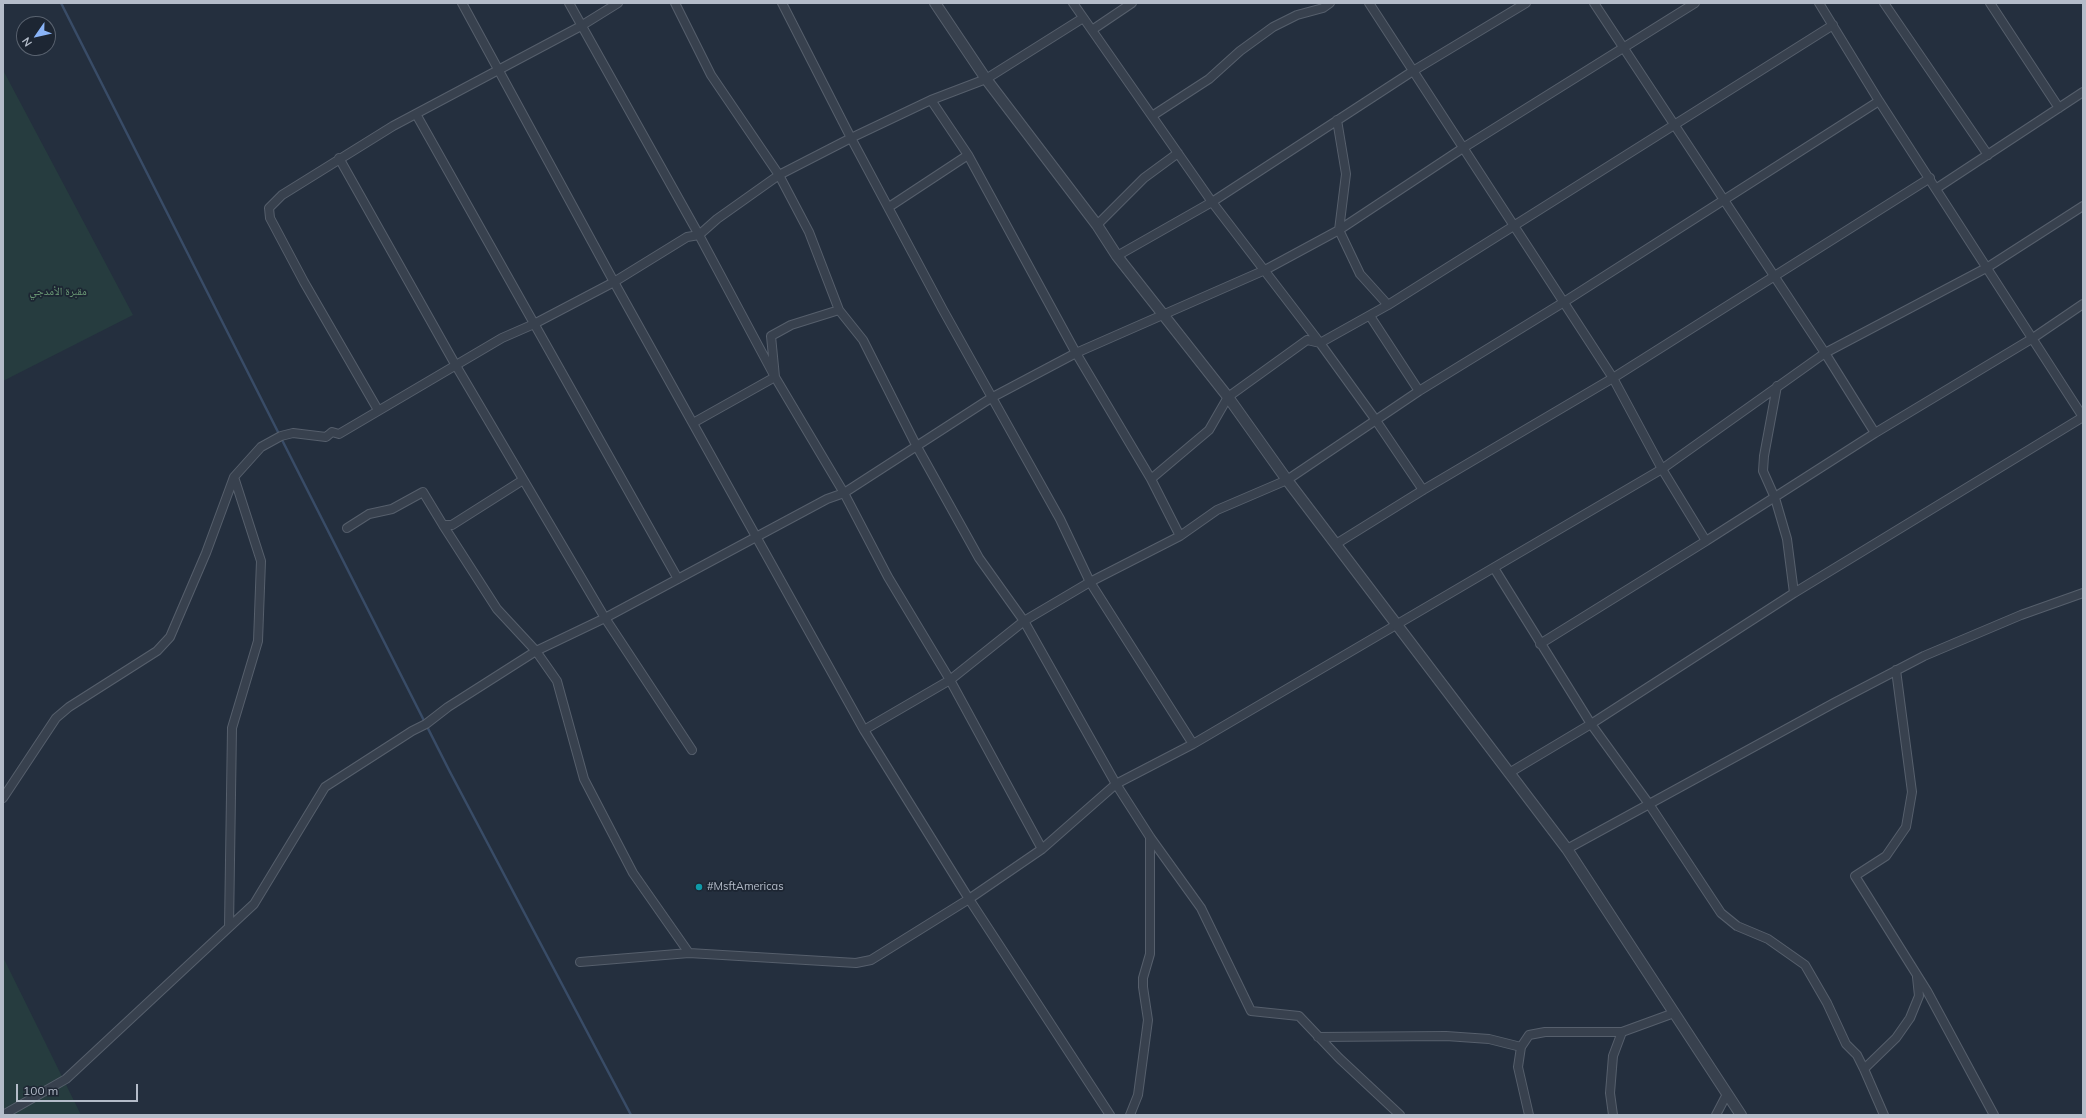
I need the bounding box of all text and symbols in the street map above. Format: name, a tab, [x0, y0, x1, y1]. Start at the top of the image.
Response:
north arrow	[16, 16, 56, 56]
text: N	[19, 35, 35, 50]
park label: مقبرة الأمدجي	[29, 285, 87, 299]
place label: #MsftAmericas	[707, 880, 784, 894]
marker: #MsftAmericas	[694, 882, 704, 892]
scale bar	[18, 1076, 140, 1102]
text: 100 m	[23, 1083, 58, 1098]

